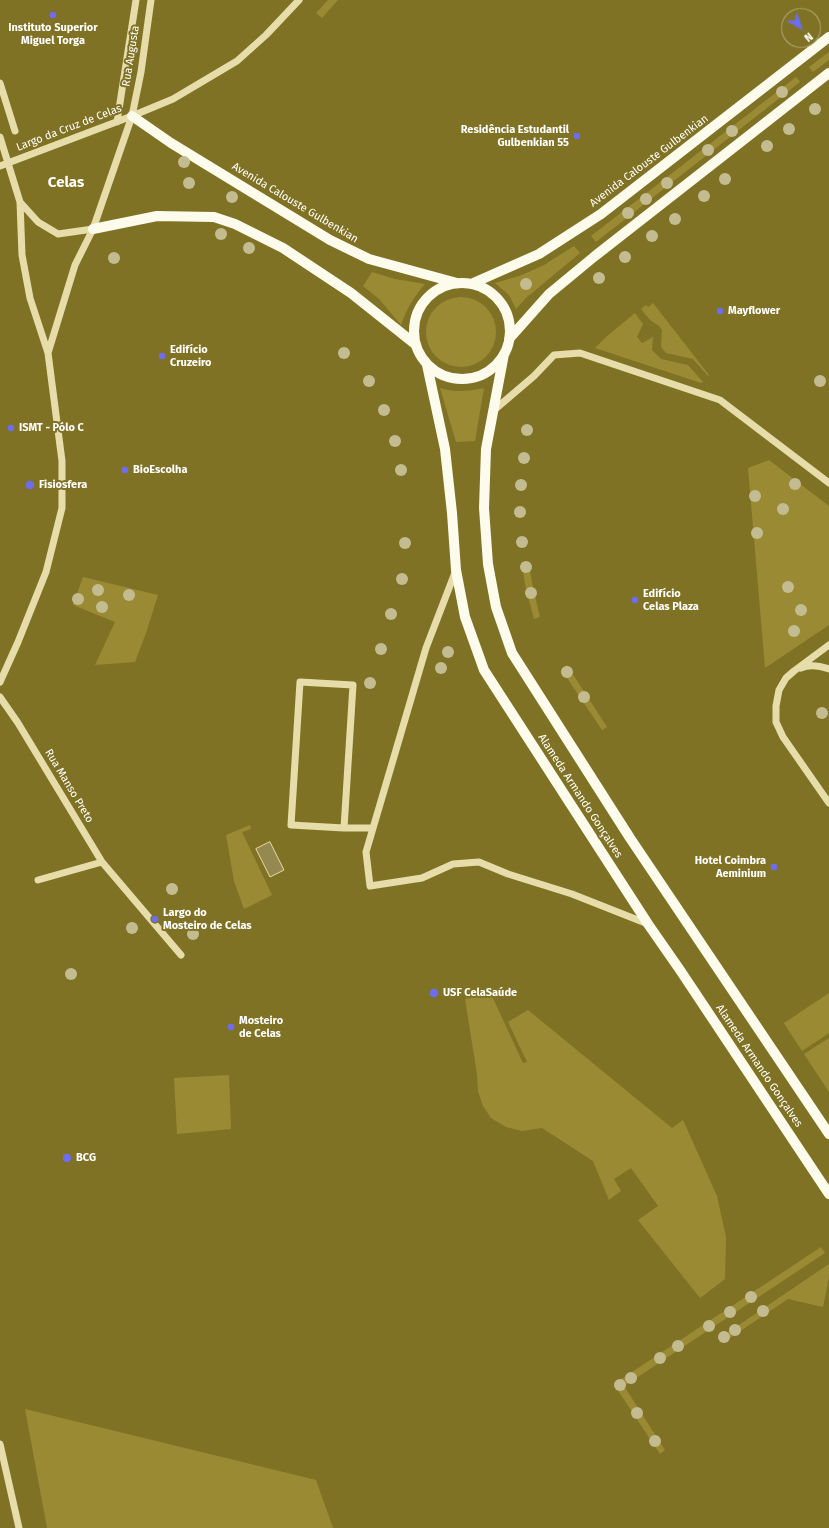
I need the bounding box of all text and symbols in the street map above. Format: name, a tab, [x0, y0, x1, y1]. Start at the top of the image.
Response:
north arrow	[781, 8, 821, 48]
marker: Instituto Superior Miguel Torga	[48, 10, 58, 20]
place label: Instituto Superior Miguel Torga	[8, 21, 98, 47]
street label: Rua Augusta	[120, 25, 142, 87]
text: N	[801, 30, 815, 44]
street label: Largo da Cruz de Celas	[14, 102, 124, 154]
street label: Avenida Calouste Gulbenkian	[587, 112, 711, 210]
place label: Residência Estudantil Gulbenkian 55	[461, 123, 569, 149]
marker: Residência Estudantil Gulbenkian 55	[572, 131, 582, 141]
street label: Avenida Calouste Gulbenkian	[229, 160, 361, 246]
district label: Celas	[48, 174, 84, 192]
place label: Mayflower	[728, 304, 780, 318]
marker: Mayflower	[715, 306, 725, 316]
place label: Edifício Cruzeiro	[170, 343, 212, 369]
marker: Edifício Cruzeiro	[157, 351, 167, 361]
place label: ISMT - Pólo C	[19, 421, 84, 435]
marker: ISMT - Pólo C	[6, 423, 16, 433]
place label: BioEscolha	[133, 463, 187, 477]
marker: BioEscolha	[120, 465, 130, 475]
place label: Fisiosfera	[39, 478, 87, 492]
marker: Fisiosfera	[24, 479, 36, 491]
place label: Edifício Celas Plaza	[643, 587, 699, 613]
marker: Edifício Celas Plaza	[630, 595, 640, 605]
street label: Alameda Armando Gonçalves	[535, 732, 625, 860]
street label: Rua Manso Preto	[42, 747, 96, 825]
place label: Hotel Coimbra Aeminium	[695, 854, 766, 880]
marker: Hotel Coimbra Aeminium	[769, 862, 779, 872]
place label: Largo do Mosteiro de Celas	[163, 906, 252, 932]
marker: Largo do Mosteiro de Celas	[150, 914, 160, 924]
place label: USF CelaSaúde	[443, 986, 517, 1000]
marker: USF CelaSaúde	[428, 987, 440, 999]
street label: Alameda Armando Gonçalves	[713, 1002, 805, 1130]
place label: Mosteiro de Celas	[239, 1014, 283, 1040]
marker: Mosteiro de Celas	[226, 1022, 236, 1032]
place label: BCG	[76, 1151, 96, 1165]
marker: BCG	[61, 1152, 73, 1164]

